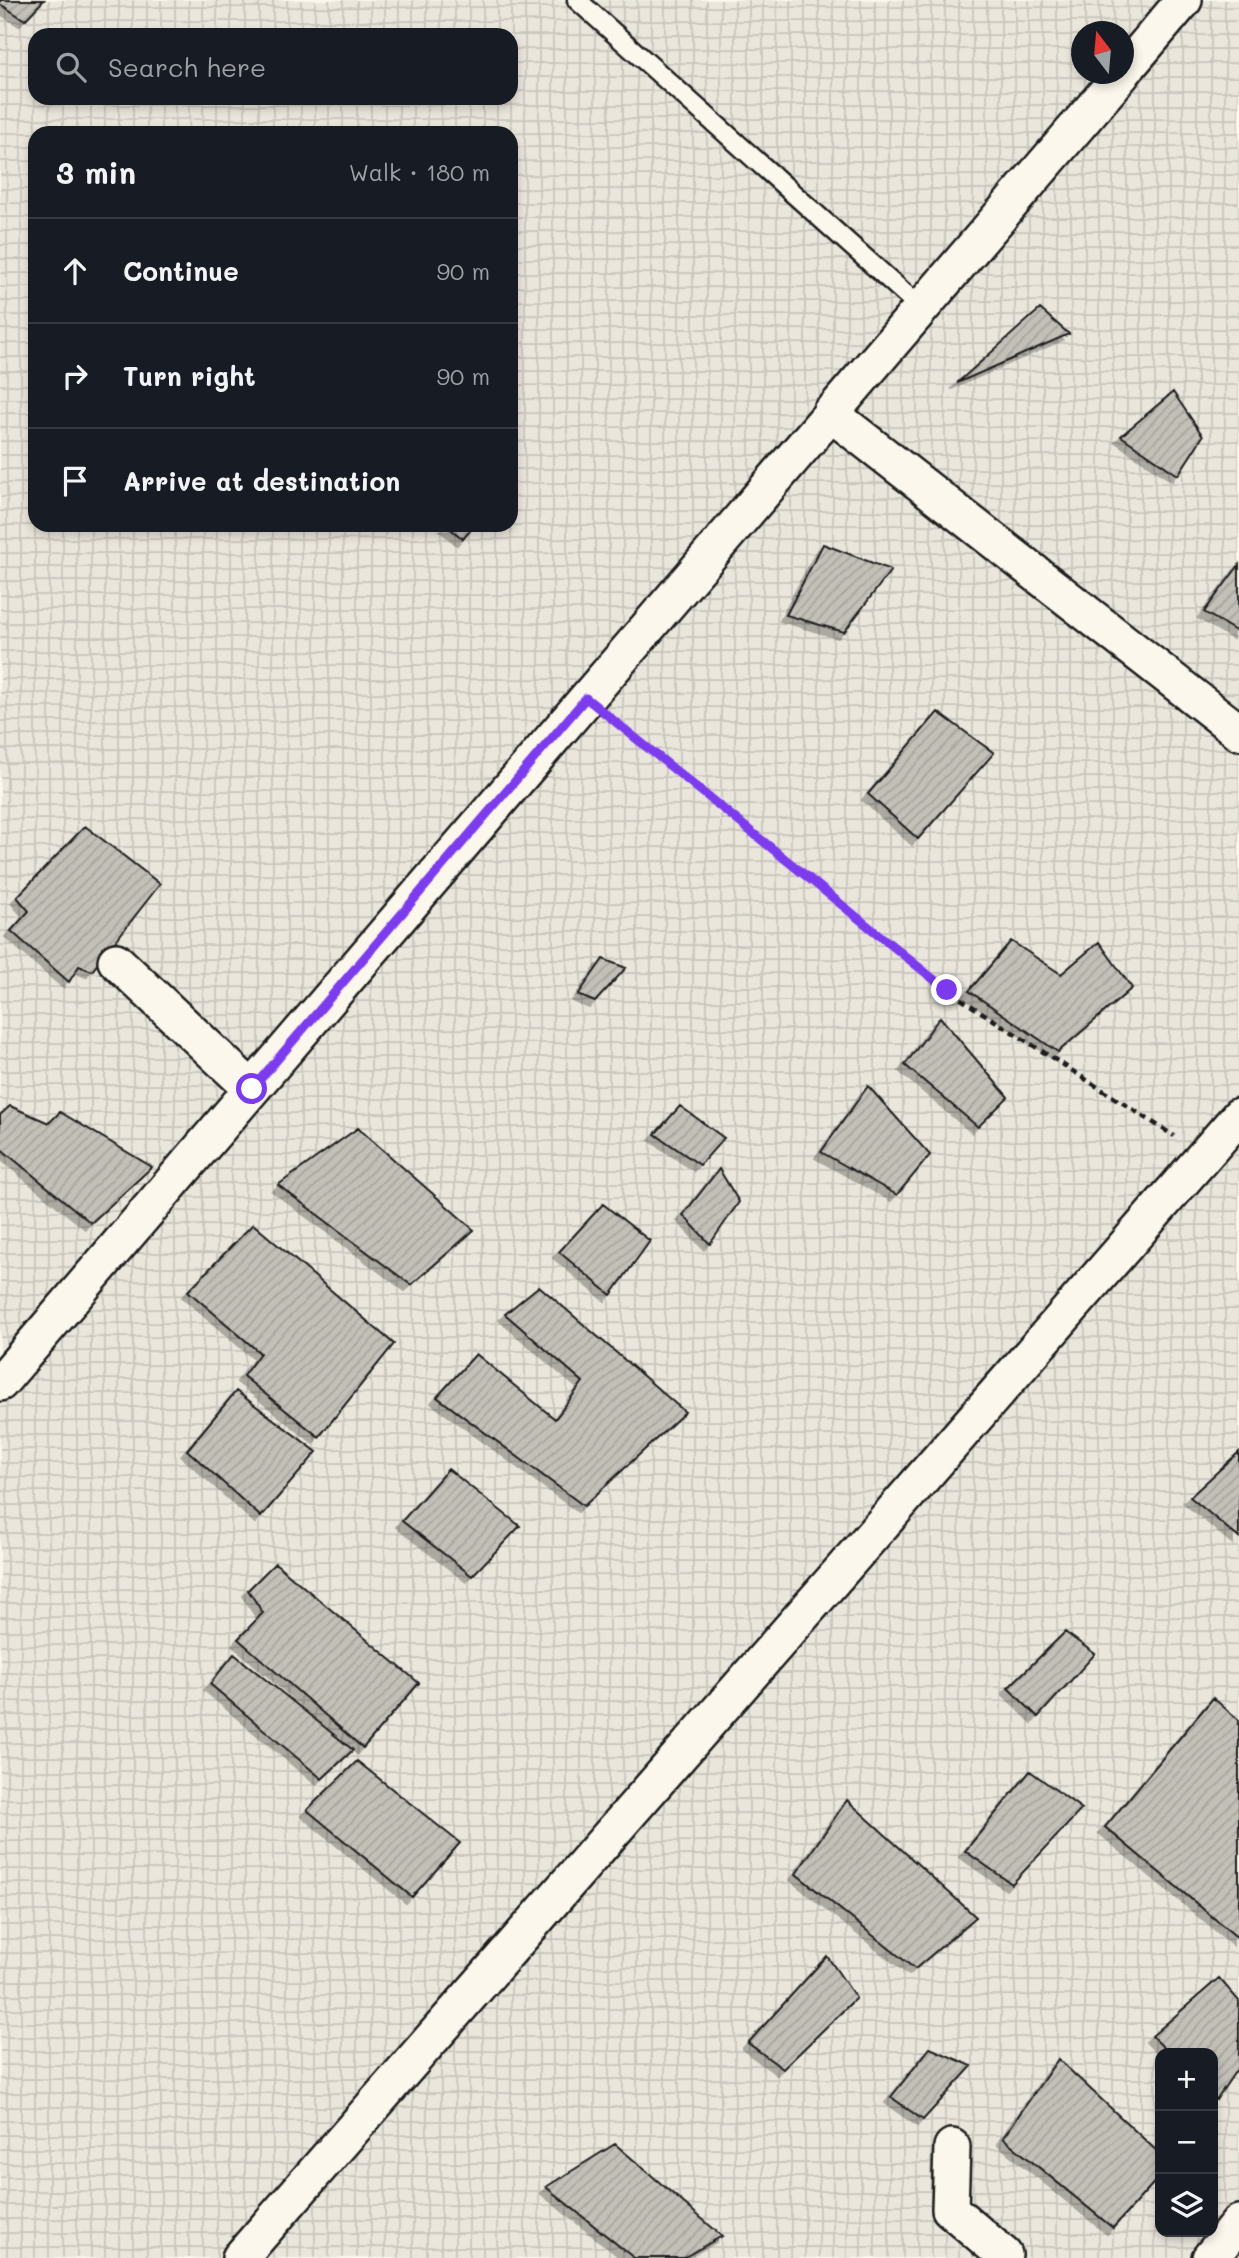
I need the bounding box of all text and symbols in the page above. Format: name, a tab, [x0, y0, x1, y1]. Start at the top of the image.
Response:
north arrow	[1071, 21, 1134, 84]
search box	[28, 28, 518, 105]
icon: search	[52, 48, 90, 86]
text: Search here	[108, 50, 266, 84]
text: 3 min	[56, 152, 136, 192]
text: Walk · 180 m	[349, 157, 490, 187]
icon: ahead	[56, 252, 94, 290]
text: Continue	[123, 254, 239, 288]
text: 90 m	[437, 256, 490, 286]
icon: right	[56, 357, 94, 395]
text: Turn right	[123, 359, 256, 393]
text: 90 m	[437, 361, 490, 391]
icon: arrive	[56, 462, 94, 500]
text: Arrive at destination	[123, 464, 400, 498]
route end	[931, 974, 962, 1005]
route start	[236, 1073, 267, 1104]
map controls	[1155, 2048, 1218, 2237]
button: +	[1155, 2048, 1218, 2111]
button: −	[1155, 2111, 1218, 2174]
button: layers	[1155, 2174, 1218, 2237]

